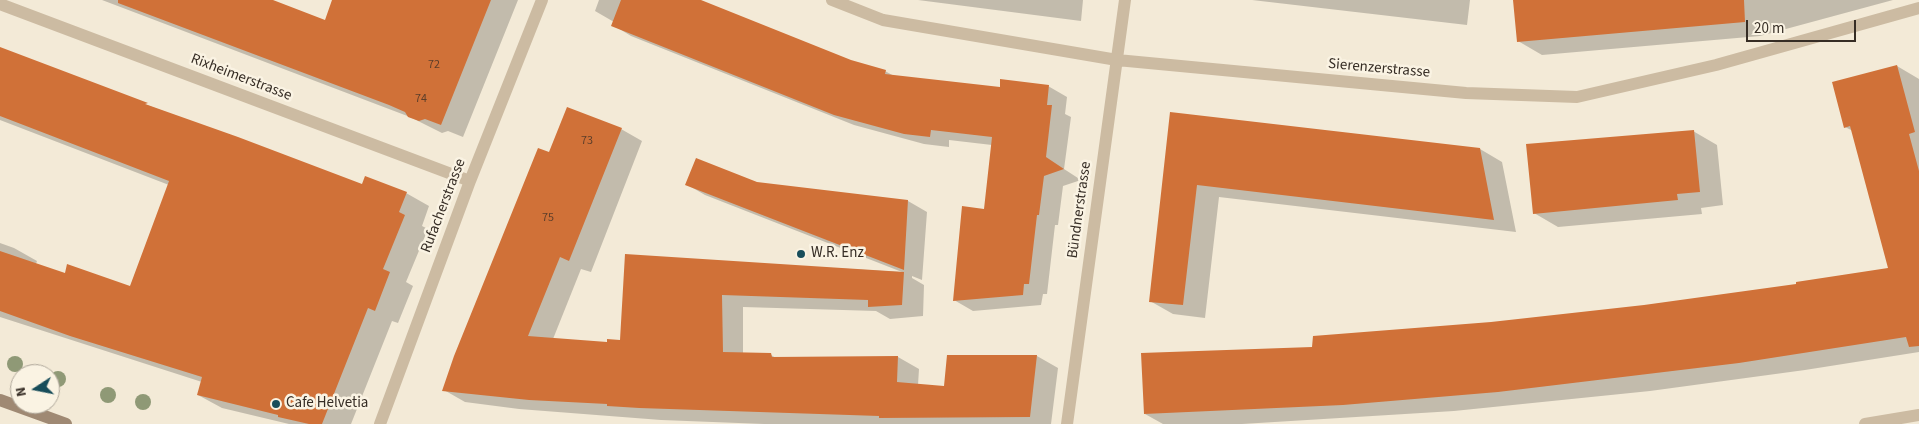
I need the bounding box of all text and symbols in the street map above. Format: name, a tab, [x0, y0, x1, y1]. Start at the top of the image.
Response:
scale bar	[1749, 10, 1859, 42]
text: 20 m	[1754, 18, 1784, 39]
street label: Rixheimerstrasse	[188, 50, 294, 106]
street label: Sierenzerstrasse	[1327, 56, 1431, 82]
house number: 72	[428, 58, 440, 72]
house number: 74	[415, 92, 427, 106]
house number: 73	[581, 134, 593, 148]
street label: Rufacherstrasse	[418, 156, 470, 256]
street label: Bündnerstrasse	[1064, 160, 1096, 260]
house number: 75	[542, 211, 554, 225]
place label: W.R. Enz	[811, 245, 864, 263]
marker: W.R. Enz	[795, 248, 807, 260]
north arrow	[10, 364, 60, 414]
text: N	[11, 385, 32, 398]
place label: Cafe Helvetia	[286, 395, 368, 413]
marker: Cafe Helvetia	[270, 398, 282, 410]

